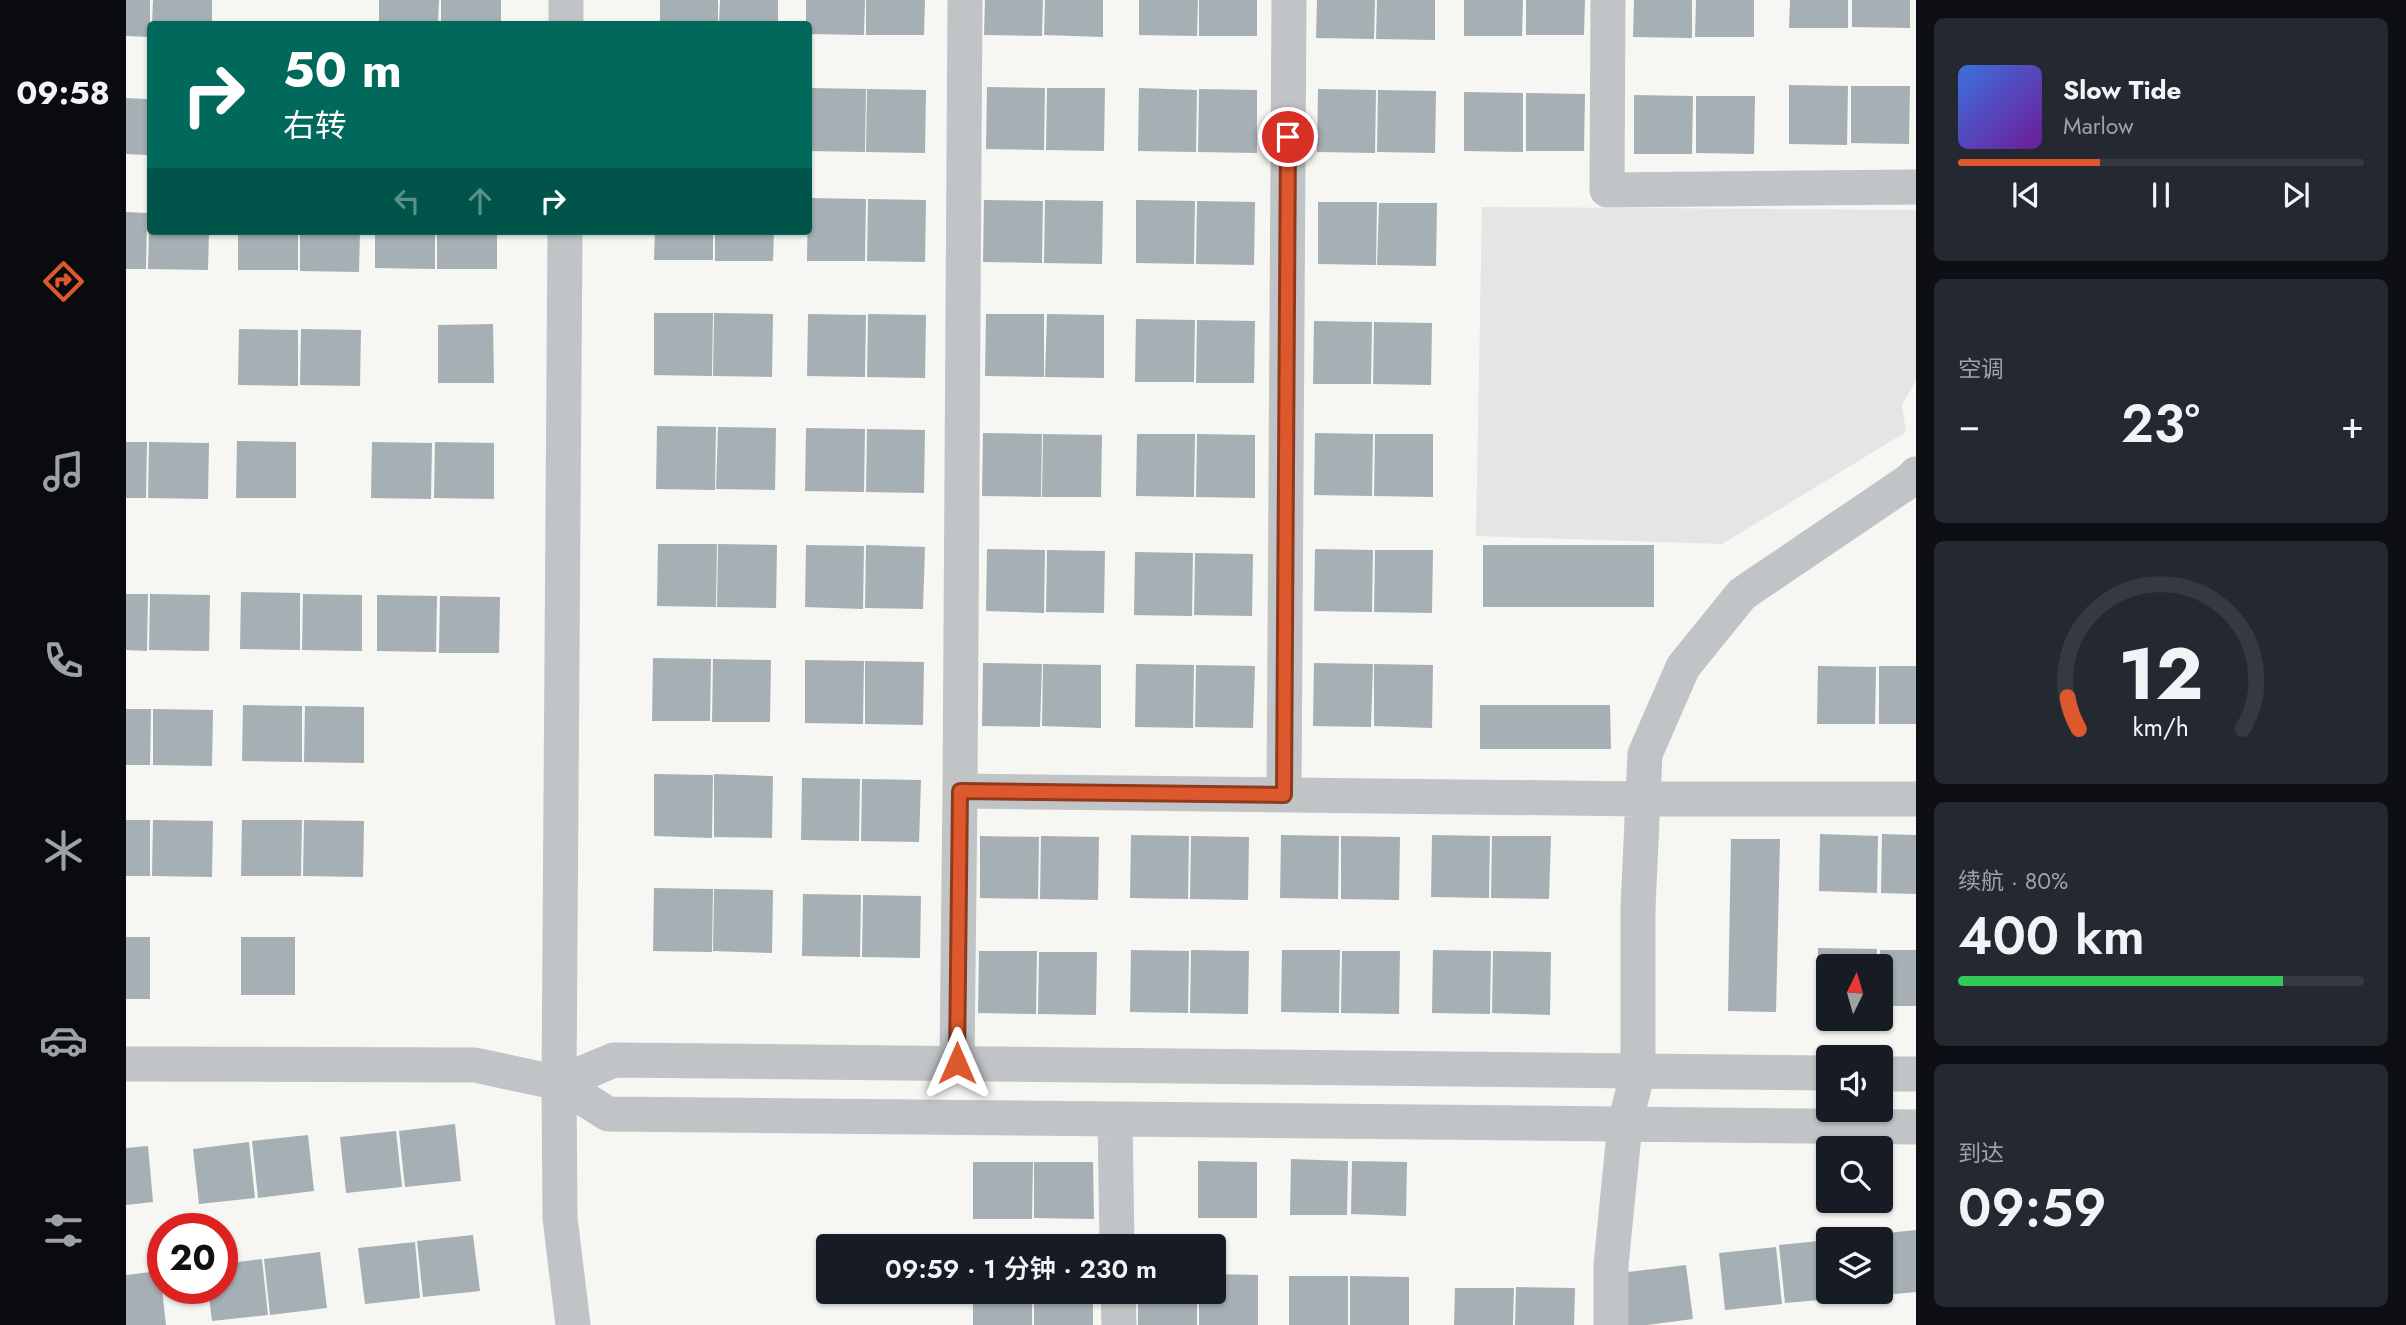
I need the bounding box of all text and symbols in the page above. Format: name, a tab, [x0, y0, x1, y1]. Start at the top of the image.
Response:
text: 50 m	[283, 35, 402, 105]
icon: right	[168, 49, 259, 140]
text: 09:58	[16, 70, 110, 116]
text: Slow Tide	[2063, 71, 2182, 109]
text: 右转	[283, 103, 347, 149]
pin	[1258, 107, 1318, 167]
text: Marlow	[2063, 109, 2134, 143]
icon: arrive	[1269, 118, 1307, 156]
icon: previous	[2007, 176, 2045, 214]
icon: pause	[2142, 176, 2180, 214]
icon: next	[2277, 176, 2315, 214]
icon: left	[388, 182, 426, 220]
icon: ahead	[461, 182, 499, 220]
icon: right	[534, 182, 572, 220]
icon: directions	[39, 257, 88, 306]
text: 空调	[1958, 352, 2004, 386]
text: 23°	[2121, 386, 2200, 462]
text: −	[1958, 397, 1980, 452]
text: +	[2341, 397, 2364, 452]
icon: music	[39, 447, 88, 496]
text: 12	[2119, 621, 2203, 726]
icon: phone	[39, 636, 88, 685]
text: km/h	[2133, 708, 2189, 744]
icon: climate	[39, 826, 88, 875]
text: 续航 · 80%	[1958, 864, 2068, 898]
text: 400 km	[1958, 898, 2145, 974]
north arrow	[1816, 954, 1894, 1031]
map controls	[1816, 954, 1893, 1304]
icon: car	[39, 1016, 88, 1065]
position arrow	[920, 1026, 994, 1100]
button: sound	[1816, 1045, 1893, 1122]
button: search	[1816, 1136, 1893, 1213]
text: 到达	[1958, 1136, 2004, 1170]
text: 09:59	[1958, 1170, 2107, 1246]
icon: filters	[39, 1206, 88, 1255]
speed limit sign: 20	[147, 1213, 238, 1304]
button: layers	[1816, 1227, 1893, 1304]
text: 09:59 · 1 分钟 · 230 m	[885, 1250, 1157, 1288]

